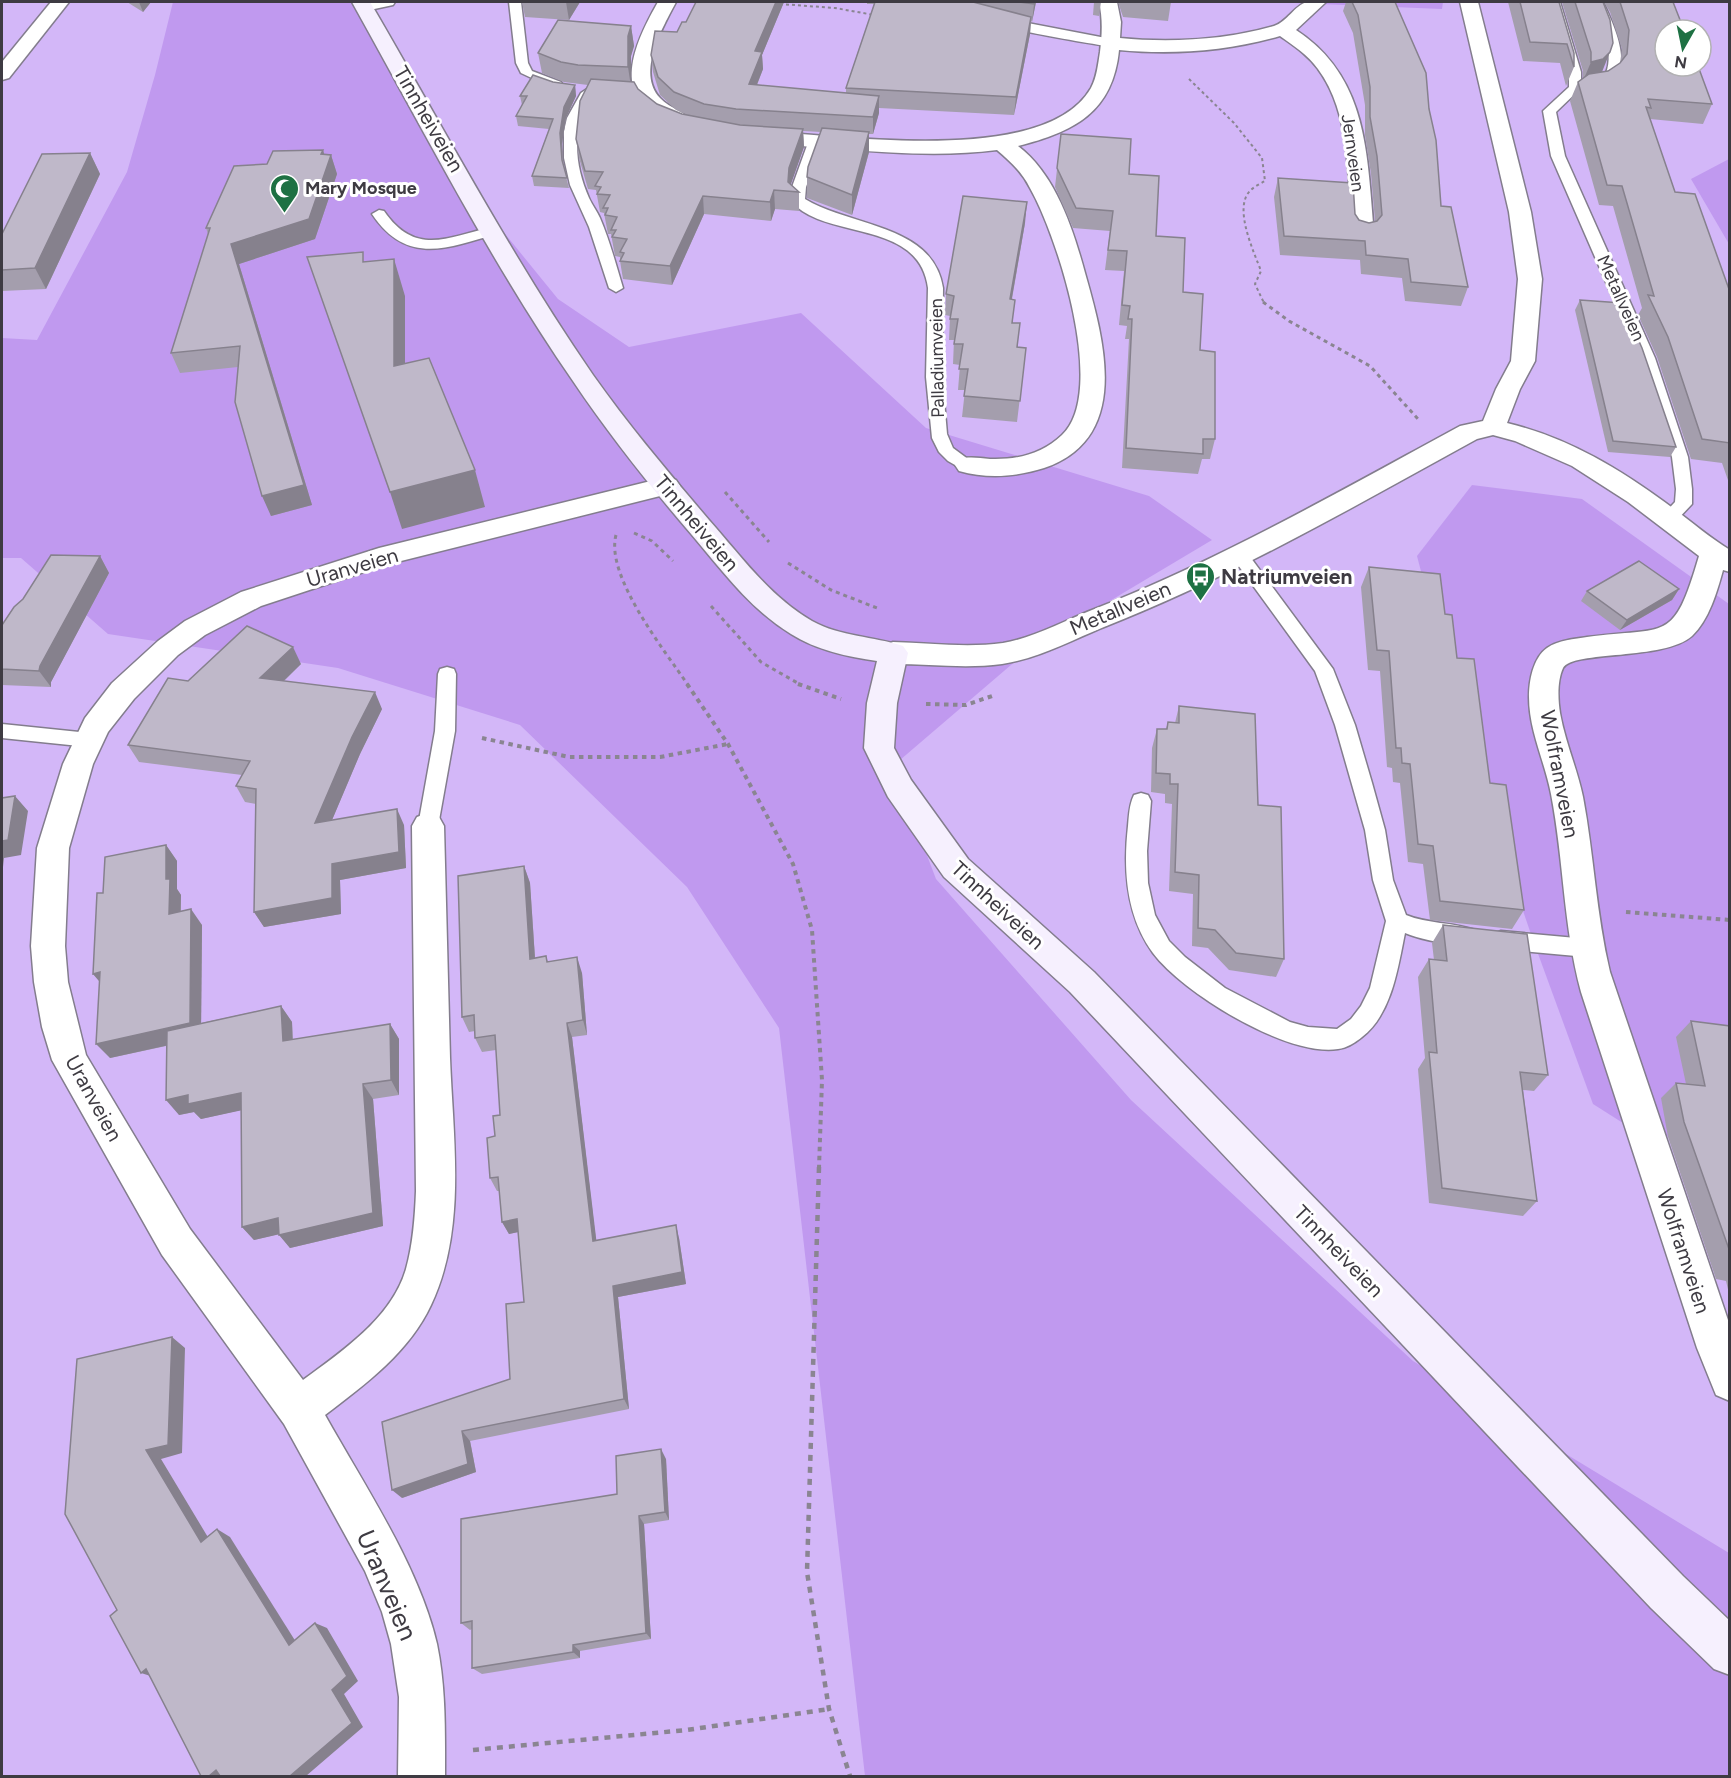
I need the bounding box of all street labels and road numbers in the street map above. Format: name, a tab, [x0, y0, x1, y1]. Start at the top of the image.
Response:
street label: Tinnheiveien	[389, 62, 469, 176]
street label: Jernveien	[1337, 113, 1369, 193]
street label: Metallveien	[1592, 252, 1650, 344]
street label: Palladiumveien	[925, 298, 949, 418]
street label: Tinnheiveien	[649, 470, 745, 576]
street label: Uranveien	[303, 542, 401, 592]
street label: Metallveien	[1066, 576, 1174, 640]
street label: Wolframveien	[1535, 708, 1585, 840]
street label: Tinnheiveien	[946, 856, 1050, 954]
street label: Uranveien	[60, 1051, 128, 1145]
street label: Wolframveien	[1652, 1186, 1716, 1316]
street label: Tinnheiveien	[1289, 1200, 1389, 1302]
street label: Uranveien	[349, 1525, 425, 1645]

